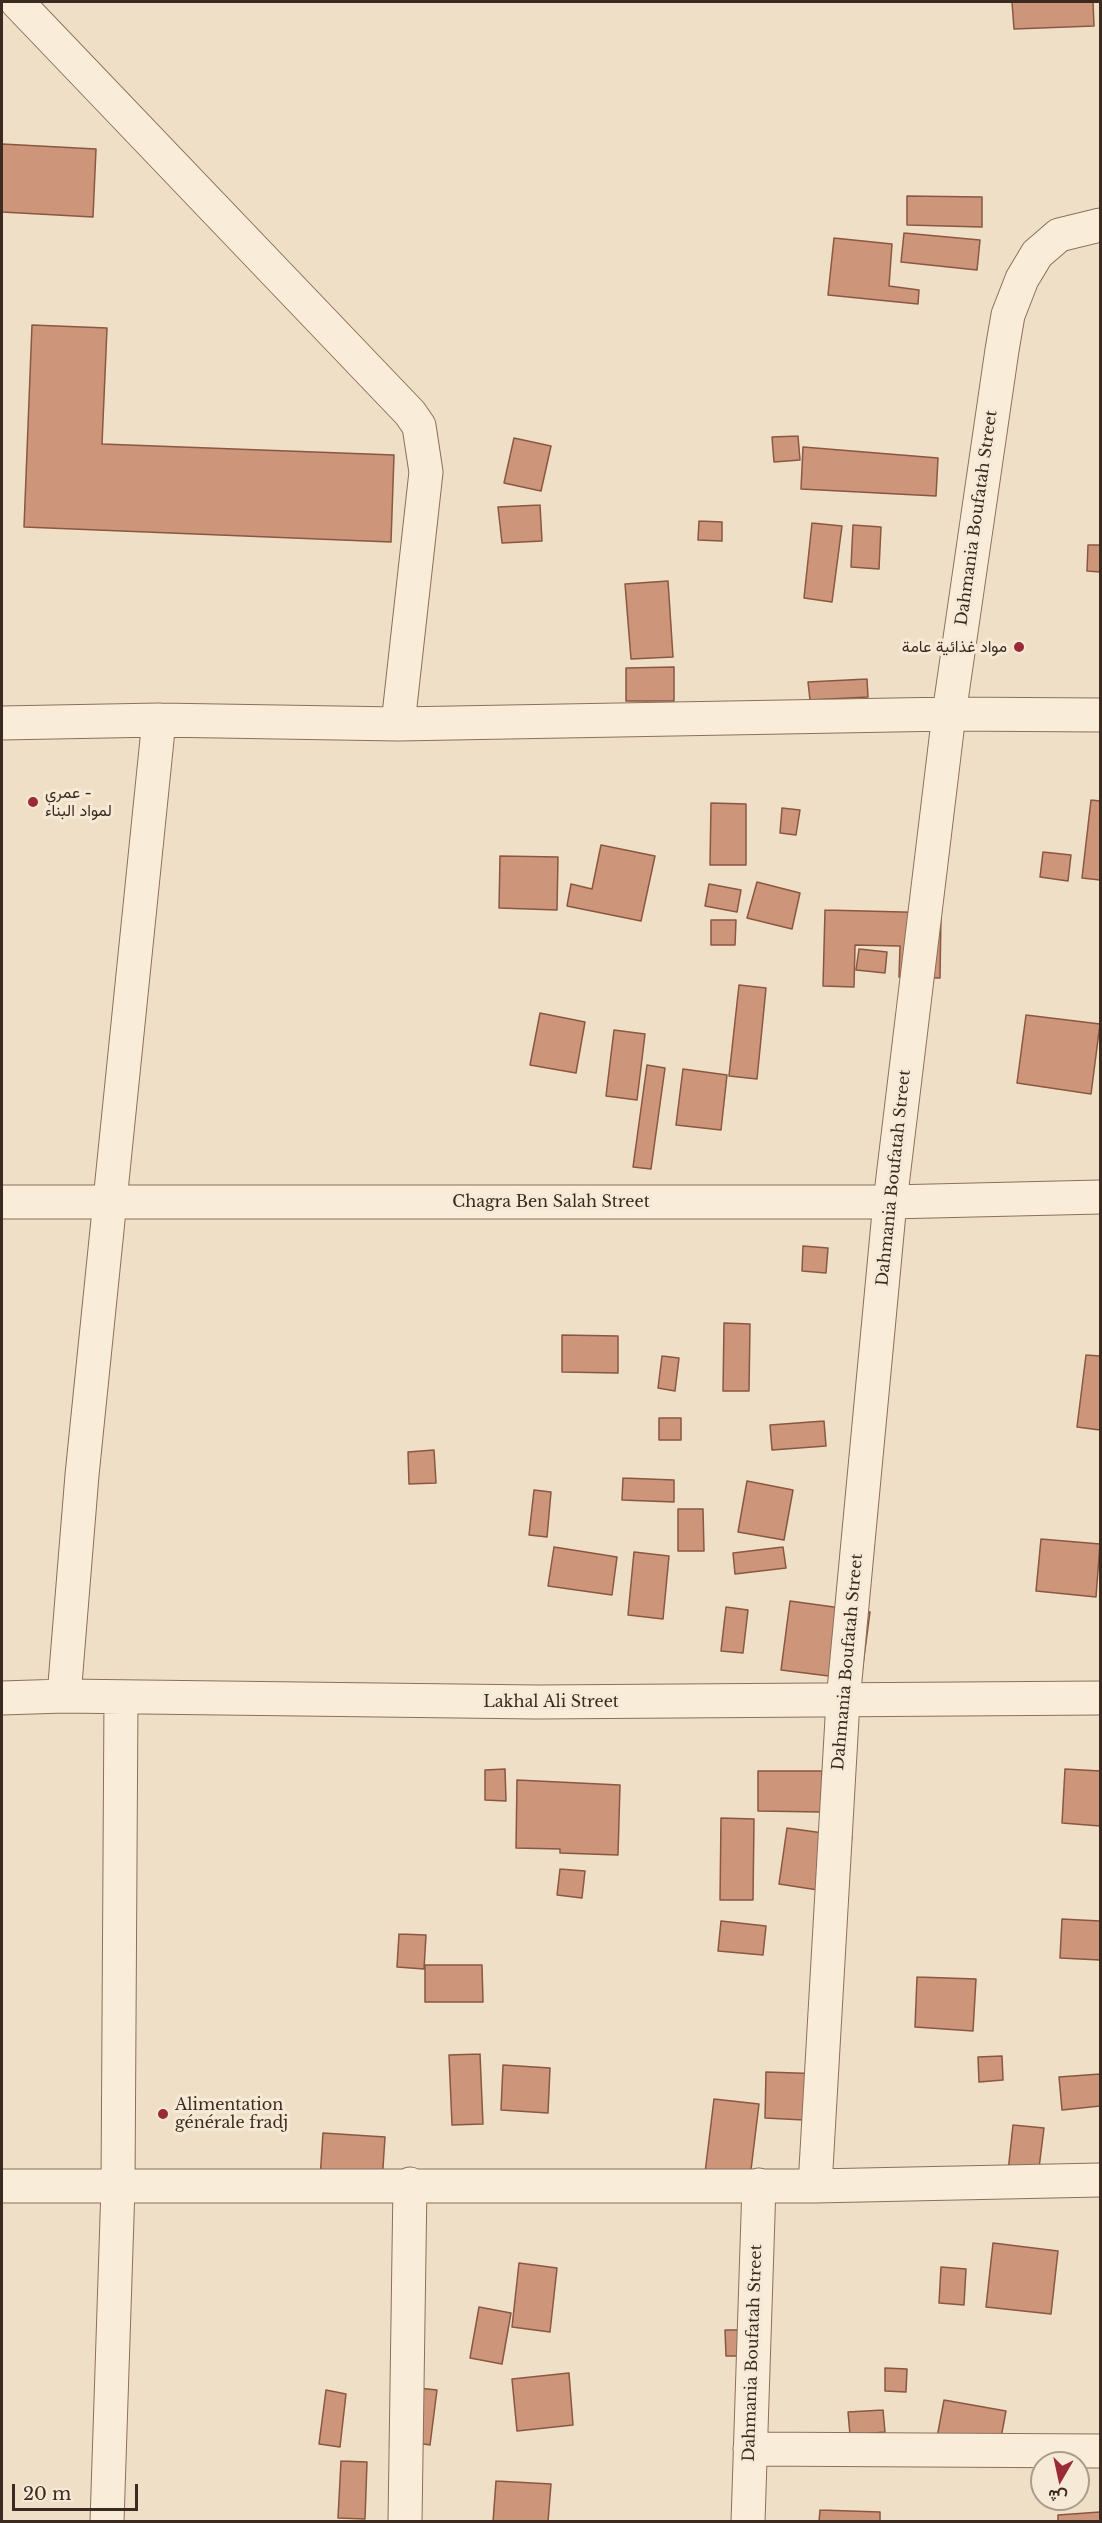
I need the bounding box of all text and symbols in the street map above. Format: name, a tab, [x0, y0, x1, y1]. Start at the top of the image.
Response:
street label: Dahmania Boufatah Street	[952, 409, 1002, 627]
place label: مواد غذائية عامة	[902, 637, 1007, 657]
marker: مواد غذائية عامة	[1012, 640, 1026, 654]
place label: عمري - لمواد البناء	[45, 783, 112, 821]
marker: عمري - لمواد البناء	[26, 795, 40, 809]
street label: Dahmania Boufatah Street	[873, 1069, 915, 1287]
street label: Chagra Ben Salah Street	[452, 1192, 650, 1212]
street label: Dahmania Boufatah Street	[829, 1553, 867, 1771]
street label: Lakhal Ali Street	[483, 1692, 619, 1712]
place label: Alimentation générale fradj	[175, 2095, 288, 2133]
marker: Alimentation générale fradj	[156, 2107, 170, 2121]
street label: Dahmania Boufatah Street	[740, 2244, 766, 2462]
north arrow	[1030, 2451, 1090, 2511]
scale bar	[15, 2472, 141, 2510]
text: 20 m	[23, 2483, 71, 2505]
text: ش	[1046, 2485, 1069, 2508]

